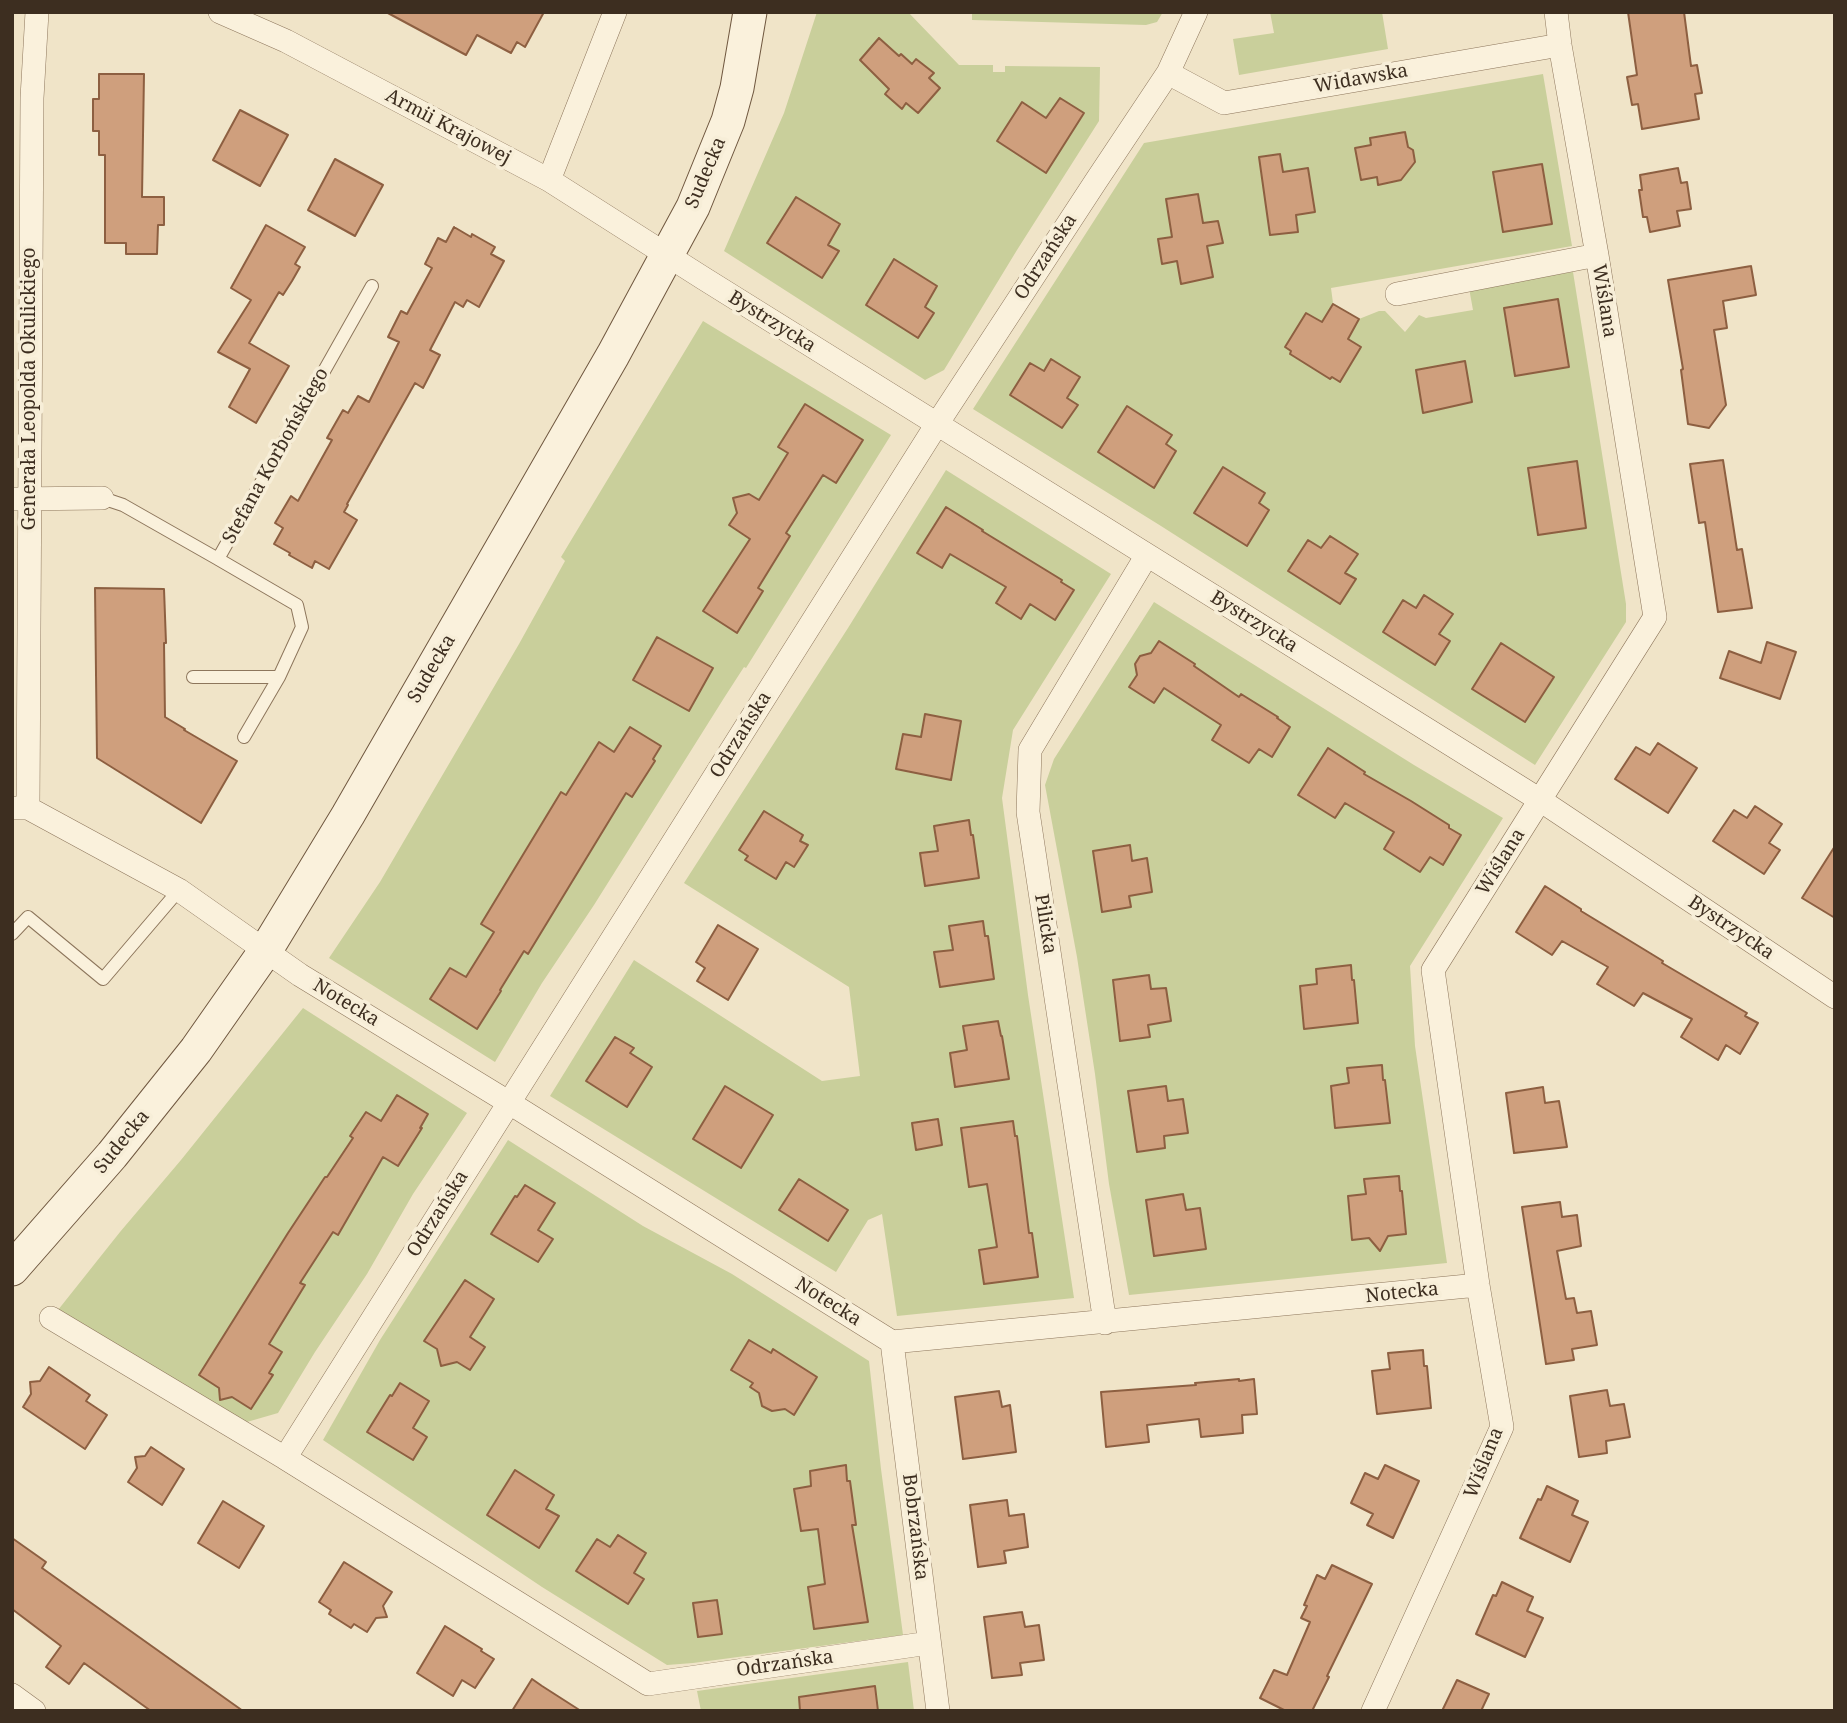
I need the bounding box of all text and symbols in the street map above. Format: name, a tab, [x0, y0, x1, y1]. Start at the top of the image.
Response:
street label: Widawska	[1312, 60, 1410, 98]
street label: Armii Krajowej	[381, 84, 515, 170]
street label: Sudecka	[681, 134, 731, 212]
street label: Odrzańska	[1010, 210, 1082, 304]
street label: Generała Leopolda Okulickiego	[19, 247, 41, 531]
street label: Wiślana	[1587, 263, 1621, 339]
street label: Bystrzycka	[724, 286, 820, 358]
street label: Stefana Korbońskiego	[218, 364, 334, 548]
street label: Bystrzycka	[1206, 586, 1302, 658]
street label: Sudecka	[403, 631, 461, 707]
street label: Odrzańska	[705, 688, 777, 782]
street label: Wiślana	[1472, 825, 1530, 899]
street label: Bystrzycka	[1684, 891, 1778, 965]
street label: Pilicka	[1029, 892, 1061, 956]
street label: Notecka	[309, 974, 383, 1032]
street label: Sudecka	[89, 1106, 155, 1178]
street label: Odrzańska	[402, 1167, 474, 1261]
street label: Notecka	[791, 1273, 865, 1331]
street label: Notecka	[1364, 1278, 1440, 1308]
street label: Wiślana	[1460, 1424, 1508, 1502]
street label: Bobrzańska	[897, 1472, 933, 1582]
street label: Odrzańska	[735, 1646, 835, 1682]

